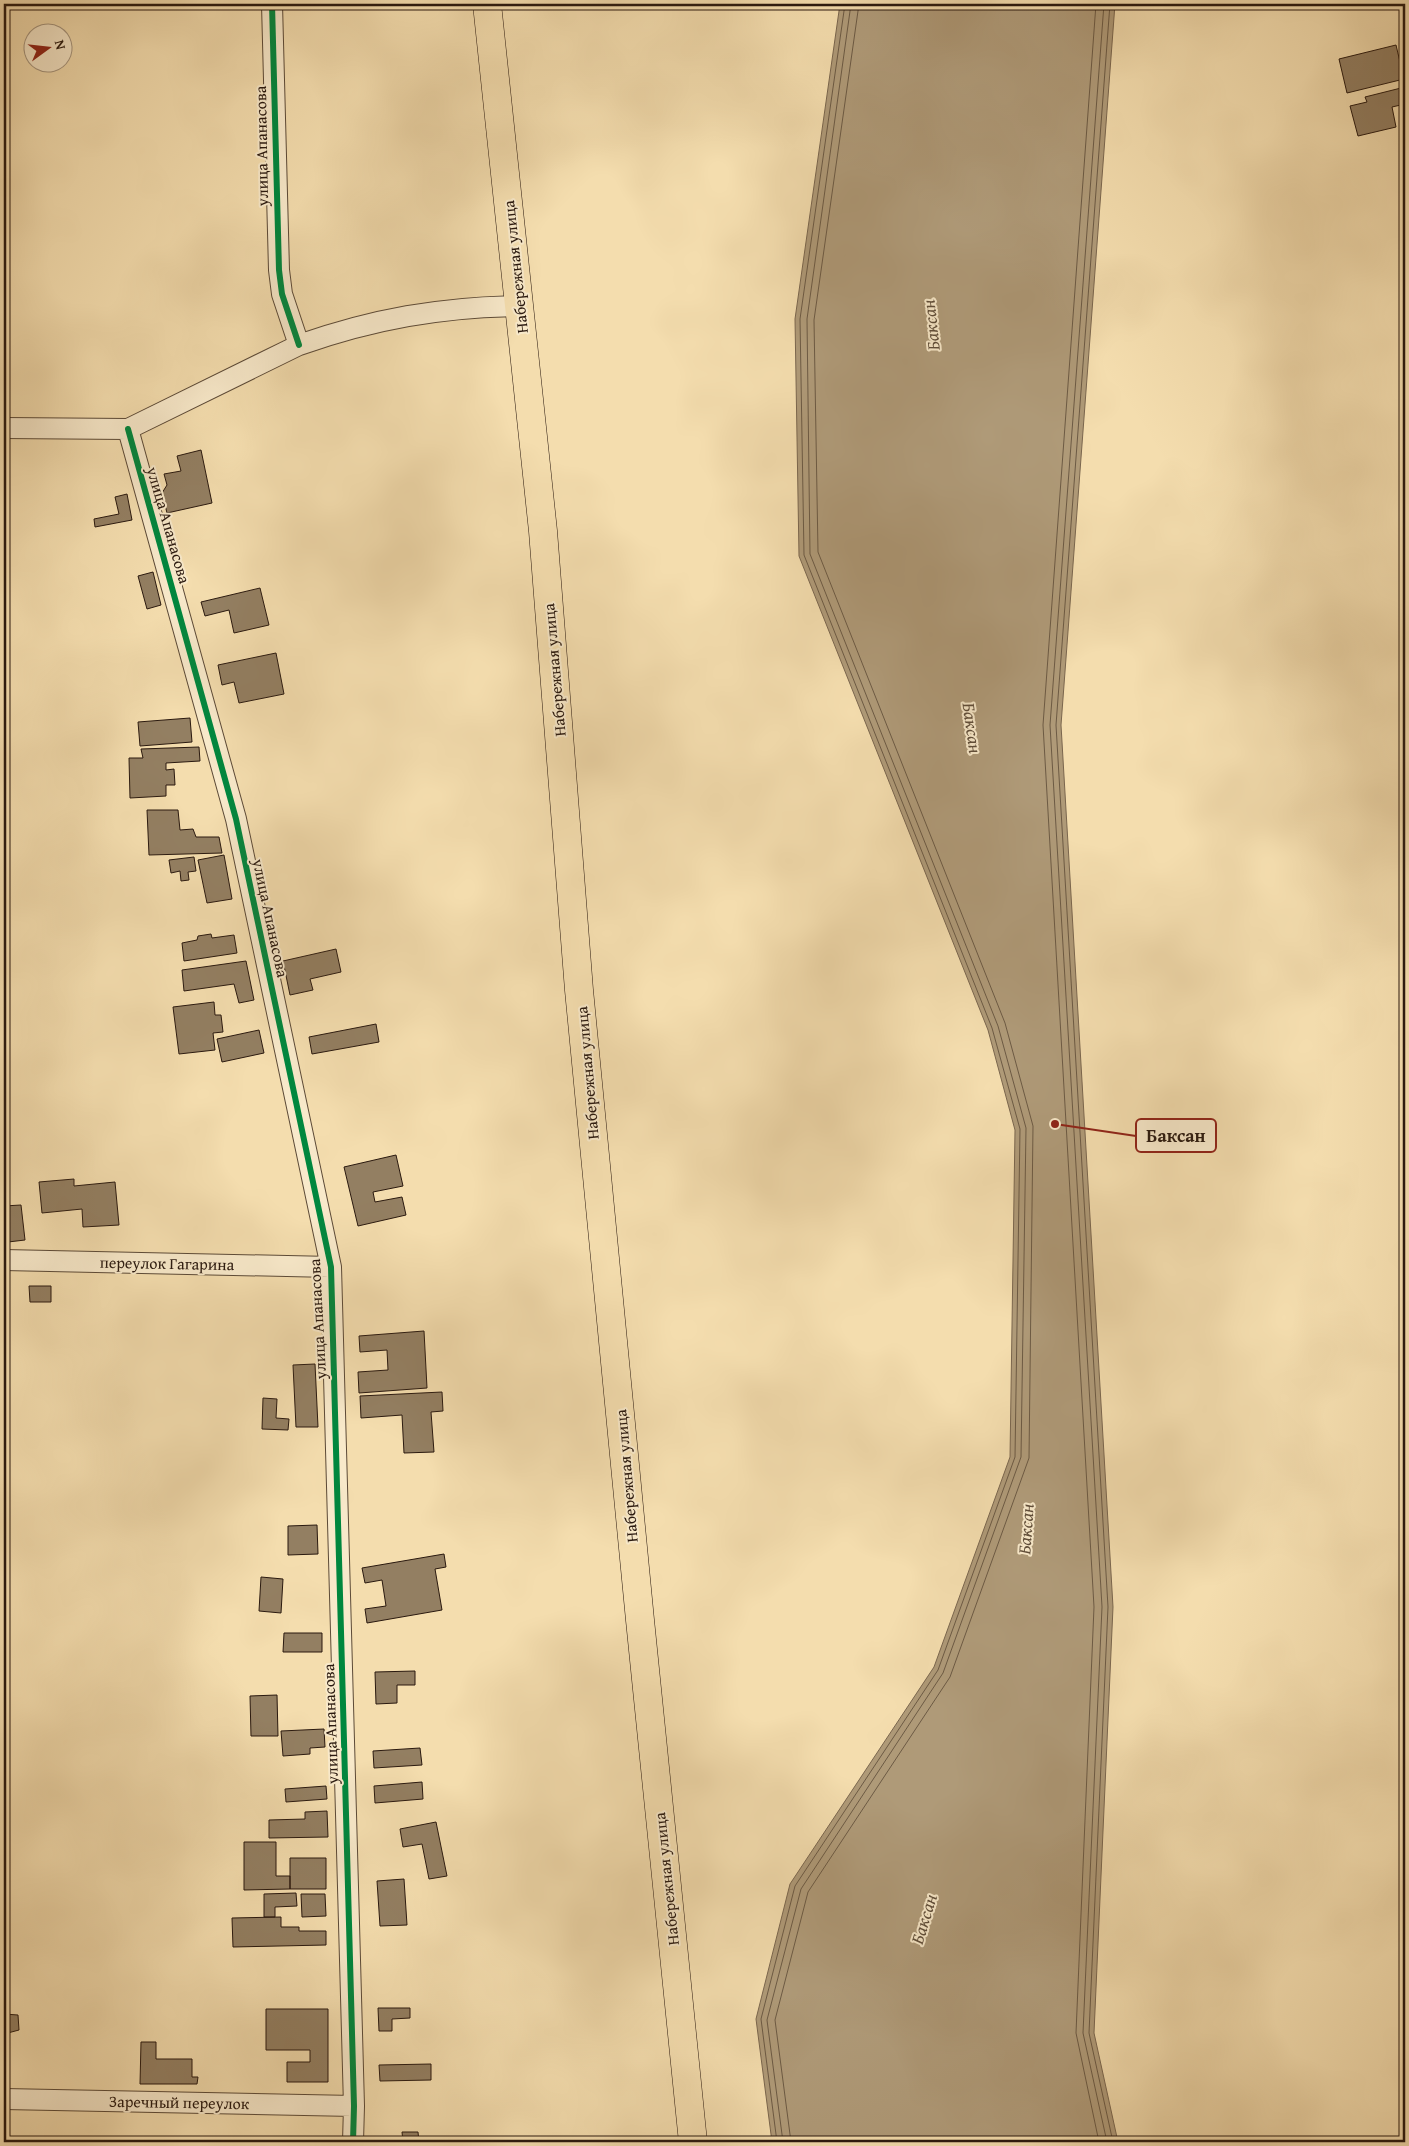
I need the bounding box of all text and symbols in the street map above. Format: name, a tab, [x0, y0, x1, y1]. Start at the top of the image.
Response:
north arrow	[22, 22, 72, 72]
text: N	[50, 38, 72, 52]
street label: улица Апанасова	[248, 85, 274, 208]
street label: Набережная улица	[496, 199, 534, 335]
water label: Баксан	[914, 298, 947, 352]
street label: улица Апанасова	[141, 463, 197, 587]
street label: Набережная улица	[536, 602, 572, 738]
water label: Баксан	[956, 701, 989, 755]
street label: улица Апанасова	[247, 856, 295, 980]
street label: Набережная улица	[569, 1005, 605, 1141]
callout: Баксан	[1136, 1119, 1216, 1152]
text: Баксан	[1146, 1122, 1206, 1149]
street label: переулок Гагарина	[100, 1250, 235, 1276]
street label: улица Апанасова	[302, 1258, 332, 1381]
street label: Набережная улица	[608, 1408, 644, 1544]
water label: Баксан	[1010, 1503, 1041, 1555]
street label: улица Апанасова	[316, 1663, 344, 1786]
street label: Набережная улица	[647, 1811, 685, 1947]
water label: Баксан	[903, 1891, 944, 1947]
street label: Заречный переулок	[109, 2089, 250, 2115]

